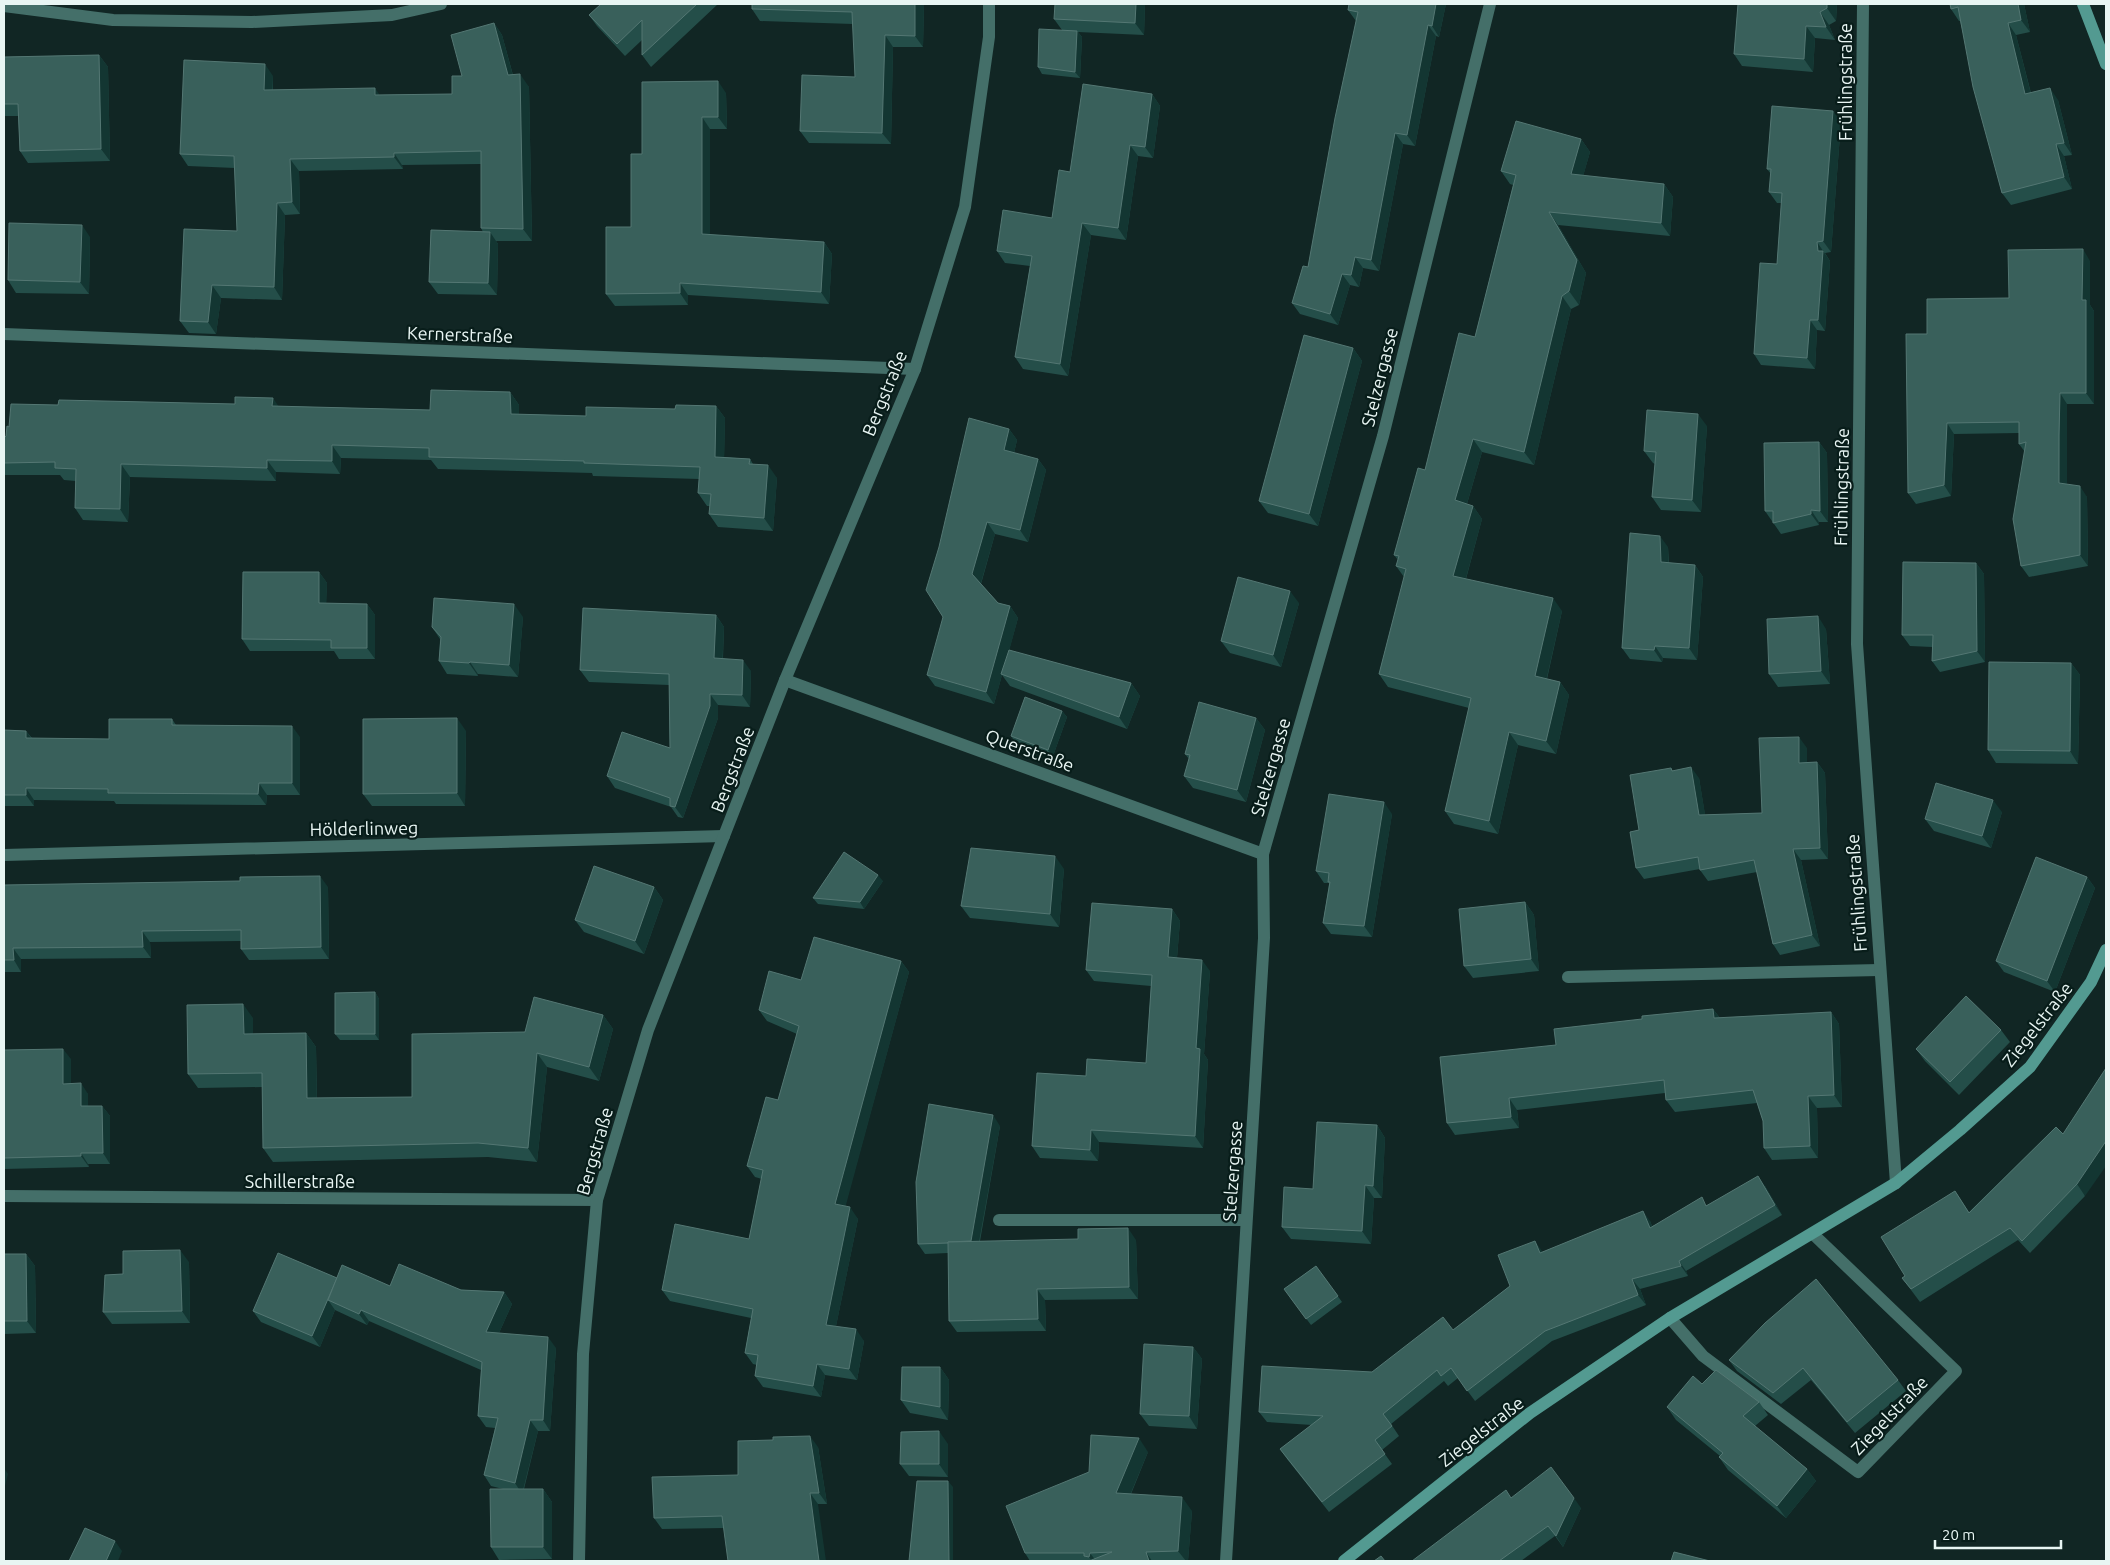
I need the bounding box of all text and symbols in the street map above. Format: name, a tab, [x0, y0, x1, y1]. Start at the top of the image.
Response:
street label: Frühlingstraße	[1835, 23, 1855, 141]
street label: Kernerstraße	[407, 322, 513, 346]
street label: Stelzergasse	[1357, 325, 1401, 429]
street label: Bergstraße	[858, 347, 910, 439]
street label: Frühlingstraße	[1830, 428, 1852, 546]
street label: Stelzergasse	[1246, 716, 1294, 818]
street label: Bergstraße	[706, 723, 758, 815]
street label: Querstraße	[983, 725, 1077, 776]
street label: Hölderlinweg	[309, 817, 419, 839]
street label: Frühlingstraße	[1842, 833, 1870, 953]
street label: Ziegelstraße	[1998, 978, 2076, 1070]
street label: Bergstraße	[572, 1105, 616, 1197]
street label: Stelzergasse	[1218, 1120, 1246, 1222]
street label: Schillerstraße	[245, 1171, 355, 1191]
street label: Ziegelstraße	[1847, 1372, 1931, 1458]
street label: Ziegelstraße	[1435, 1392, 1527, 1470]
scale bar	[1935, 1518, 2061, 1550]
text: 20 m	[1942, 1526, 1975, 1543]

